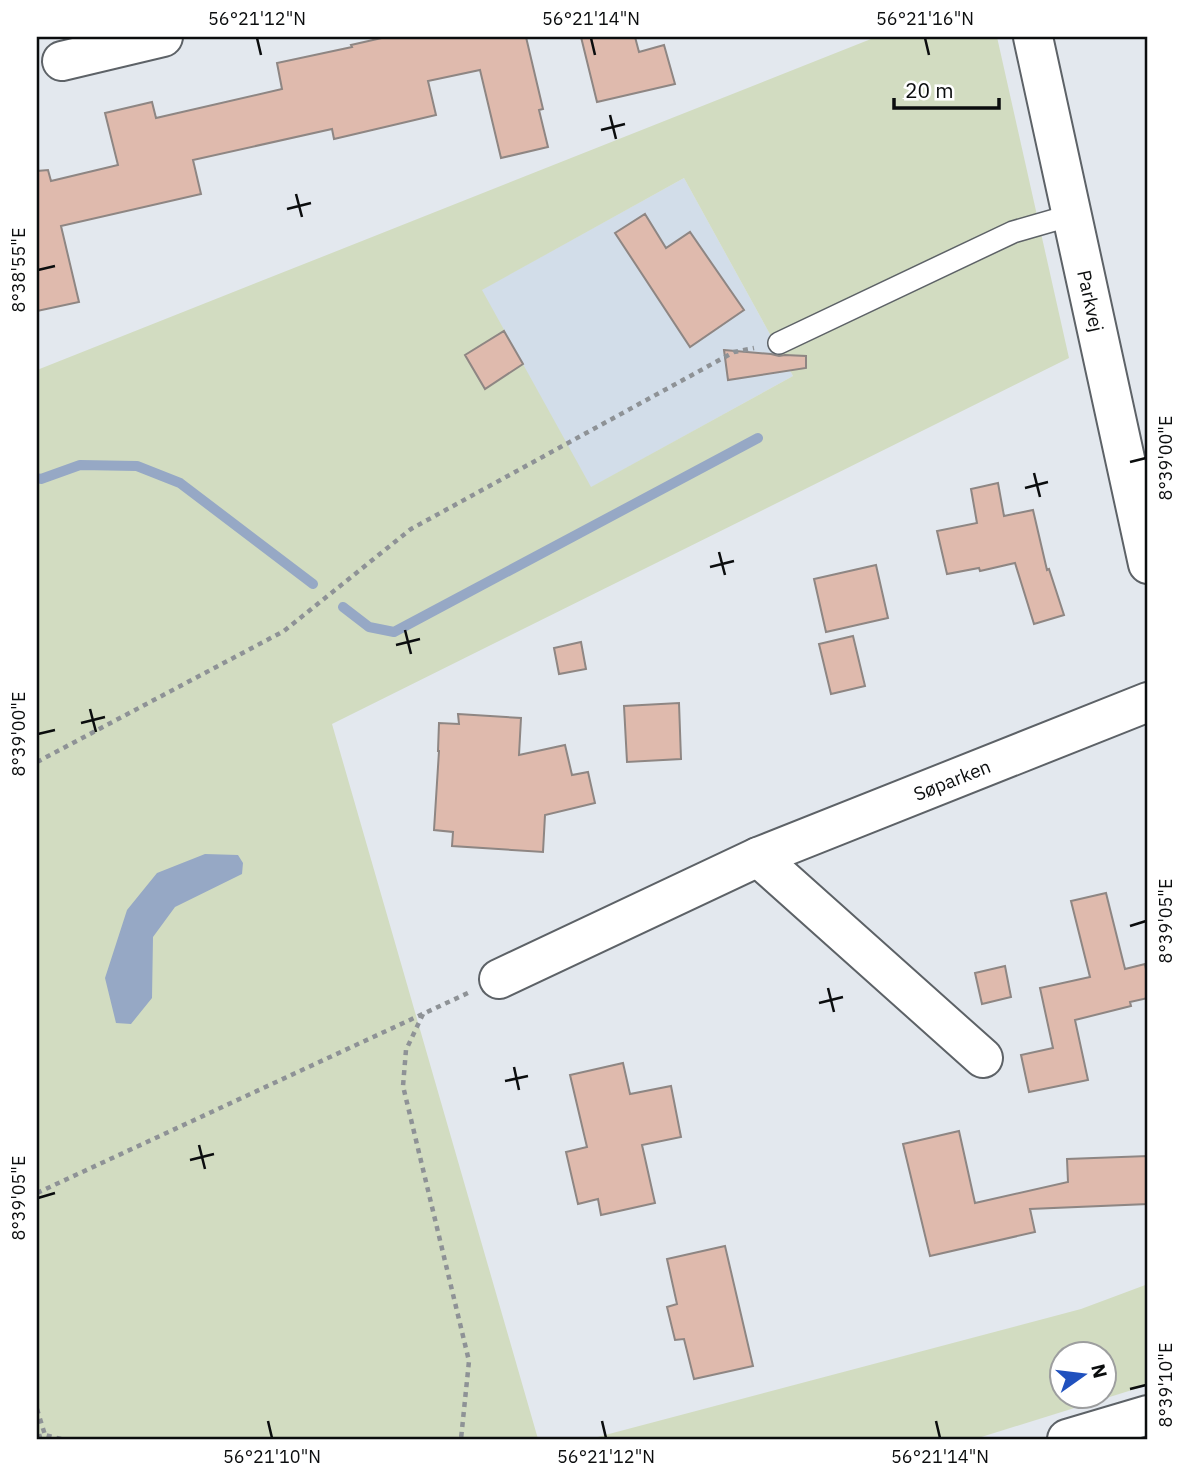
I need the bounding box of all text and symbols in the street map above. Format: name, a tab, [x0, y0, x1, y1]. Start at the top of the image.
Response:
text: 56°21'12"N	[208, 7, 306, 30]
text: 56°21'14"N	[542, 7, 640, 30]
text: 56°21'16"N	[876, 7, 974, 30]
scale bar	[894, 66, 1000, 110]
text: 20 m	[905, 76, 954, 104]
text: 8°38'55"E	[7, 228, 30, 312]
street label: Parkvej	[1072, 268, 1109, 334]
text: 8°39'00"E	[1154, 416, 1177, 500]
text: 8°39'00"E	[7, 692, 30, 776]
street label: Søparken	[910, 754, 994, 806]
text: 8°39'05"E	[1154, 879, 1177, 963]
text: 8°39'05"E	[7, 1156, 30, 1240]
north arrow	[1048, 1340, 1118, 1410]
text: 8°39'10"E	[1154, 1343, 1177, 1427]
text: N	[1086, 1361, 1113, 1380]
text: 56°21'10"N	[223, 1445, 321, 1468]
text: 56°21'12"N	[557, 1445, 655, 1468]
text: 56°21'14"N	[891, 1445, 989, 1468]

